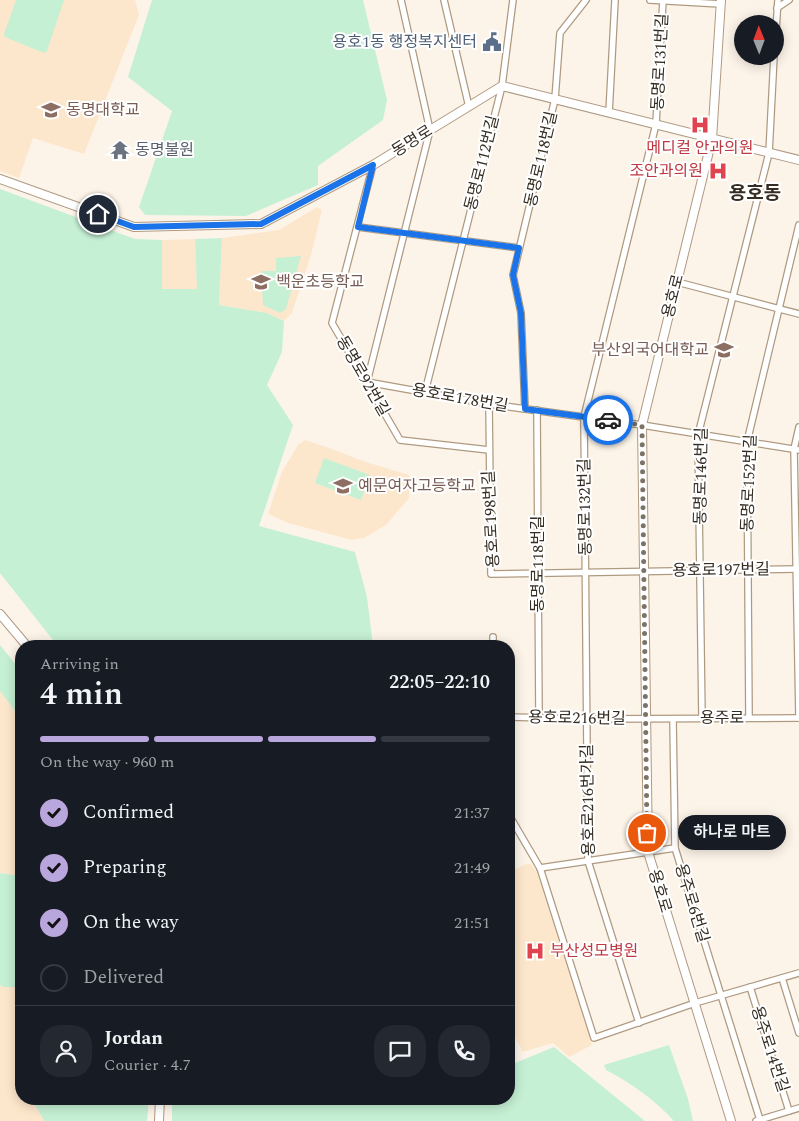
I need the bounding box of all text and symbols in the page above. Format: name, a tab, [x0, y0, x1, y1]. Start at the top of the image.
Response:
street label: 동명로131번길	[645, 13, 675, 111]
north arrow	[734, 15, 784, 65]
map controls	[734, 15, 784, 65]
place label: 용호1동 행정복지센터	[333, 30, 477, 54]
public building icon: 용호1동 행정복지센터	[481, 31, 503, 53]
place label: 동명대학교	[66, 98, 140, 122]
school or university icon: 동명대학교	[40, 99, 62, 121]
street label: 동명로118번길	[518, 109, 564, 209]
street label: 동명로112번길	[459, 113, 505, 213]
hospital icon: 메디컬 안과의원	[689, 114, 711, 136]
street label: 동명로	[387, 119, 437, 163]
place label: 메디컬 안과의원	[646, 136, 754, 160]
place label: 동명불원	[135, 138, 194, 162]
temple icon: 동명불원	[109, 139, 131, 161]
place label: 조안과의원	[629, 159, 703, 183]
hospital icon: 조안과의원	[707, 160, 729, 182]
district label: 용호동	[729, 179, 781, 208]
pin	[77, 193, 119, 235]
icon: home	[84, 200, 112, 228]
place label: 백운초등학교	[276, 270, 364, 294]
school or university icon: 백운초등학교	[250, 271, 272, 293]
street label: 용호로	[656, 271, 690, 320]
street label: 동명로92번길	[330, 331, 396, 421]
place label: 부산외국어대학교	[591, 338, 709, 362]
school or university icon: 부산외국어대학교	[713, 339, 735, 361]
street label: 용호로178번길	[410, 378, 510, 418]
courier	[583, 395, 633, 445]
icon: car	[594, 406, 622, 434]
street label: 동명로146번길	[688, 427, 714, 525]
street label: 동명로152번길	[735, 434, 763, 532]
street label: 동명로132번길	[572, 458, 598, 556]
street label: 용호로198번길	[476, 470, 506, 568]
place label: 예문여자고등학교	[358, 474, 476, 498]
school or university icon: 예문여자고등학교	[332, 475, 354, 497]
street label: 동명로118번길	[526, 515, 550, 613]
street label: 용호로197번길	[672, 557, 770, 583]
text: Arriving in	[40, 652, 119, 676]
text: 22:05–22:10	[389, 668, 490, 697]
text: 4 min	[40, 670, 123, 719]
street label: 용호로216번길	[528, 705, 626, 731]
street label: 용주로	[700, 706, 744, 730]
street label: 용호로216번가길	[575, 744, 601, 856]
text: On the way · 960 m	[40, 750, 174, 774]
text: Confirmed	[83, 798, 174, 827]
icon: check	[40, 799, 68, 827]
text: 21:37	[454, 801, 490, 825]
pin	[626, 812, 668, 854]
callout: 하나로 마트	[677, 816, 784, 850]
icon: bag	[633, 819, 661, 847]
text: 하나로 마트	[693, 820, 771, 844]
text: Preparing	[83, 853, 167, 882]
icon: check	[40, 854, 68, 882]
text: 21:49	[454, 856, 490, 880]
street label: 용주로6번길	[669, 860, 715, 946]
street label: 용호로	[642, 866, 678, 916]
text: On the way	[83, 908, 179, 937]
icon: check	[40, 909, 68, 937]
text: 21:51	[454, 911, 490, 935]
place label: 부산성모병원	[550, 939, 638, 963]
hospital icon: 부산성모병원	[524, 940, 546, 962]
text: Delivered	[83, 963, 164, 992]
street label: 용주로14번길	[745, 1003, 795, 1095]
text: Jordan	[104, 1024, 163, 1053]
button: person	[40, 1025, 92, 1077]
button: chat	[374, 1025, 426, 1077]
button: phone	[438, 1025, 490, 1077]
text: Courier · 4.7	[104, 1053, 191, 1077]

